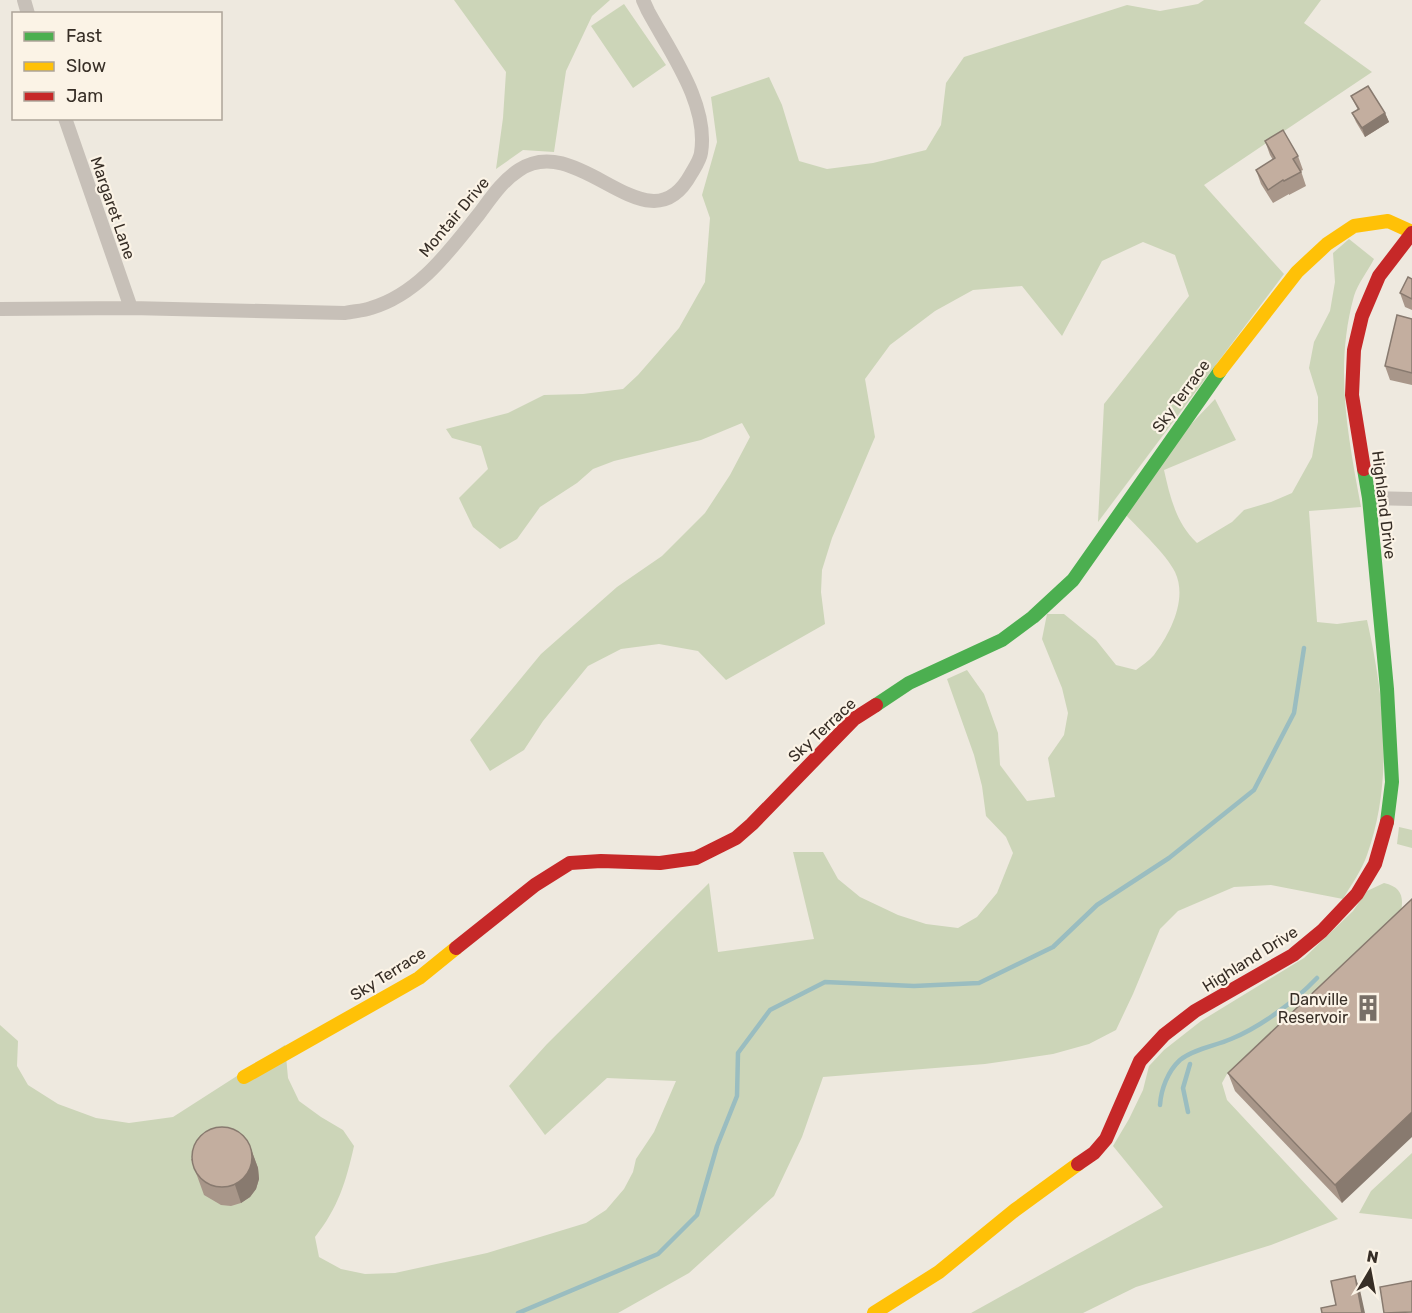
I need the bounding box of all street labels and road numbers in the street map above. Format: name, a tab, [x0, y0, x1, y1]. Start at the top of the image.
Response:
street label: Margaret Lane	[87, 154, 139, 262]
street label: Montair Drive	[415, 173, 493, 261]
street label: Sky Terrace	[1148, 356, 1214, 436]
street label: Highland Drive	[1368, 450, 1400, 560]
street label: Sky Terrace	[784, 694, 860, 766]
street label: Highland Drive	[1199, 922, 1301, 996]
street label: Sky Terrace	[347, 943, 429, 1005]

